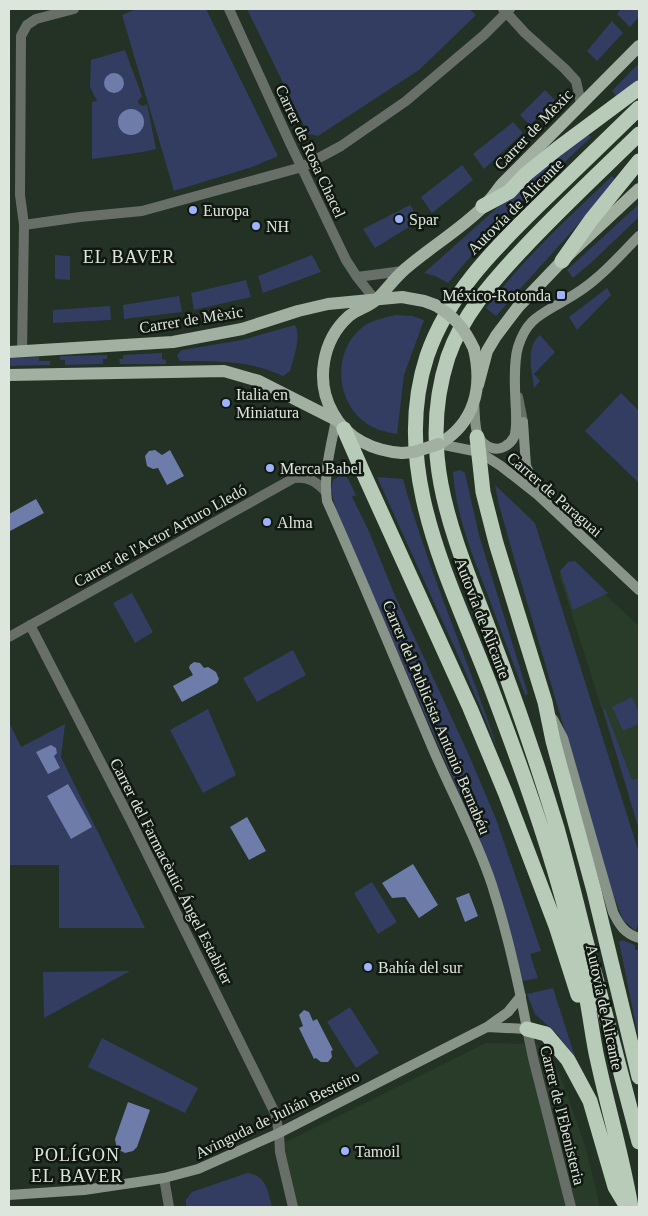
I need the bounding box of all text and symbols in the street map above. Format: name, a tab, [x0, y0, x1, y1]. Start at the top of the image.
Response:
street label: Carrer de Rosa Chacel	[272, 82, 349, 221]
street label: Carrer de Mèxic	[491, 86, 576, 173]
street label: Autovía de Alicante	[464, 155, 567, 258]
place label: Europa	[203, 202, 249, 220]
marker: Europa	[187, 204, 199, 216]
place label: Spar	[409, 211, 439, 229]
marker: Spar	[393, 213, 405, 225]
place label: NH	[266, 218, 290, 235]
marker: NH	[250, 220, 262, 232]
district label: EL BAVER	[83, 247, 175, 267]
place label: México-Rotonda	[443, 287, 551, 304]
marker: México-Rotonda	[555, 289, 567, 301]
street label: Carrer de Mèxic	[138, 303, 244, 336]
place label: Italia en Miniatura	[236, 386, 299, 421]
marker: Italia en Miniatura	[220, 397, 232, 409]
street label: Carrer de Paraguai	[503, 449, 606, 541]
place label: Merca Babel	[280, 460, 363, 477]
marker: Merca Babel	[264, 462, 276, 474]
street label: Carrer de l'Actor Arturo Lledó	[71, 481, 250, 590]
place label: Alma	[277, 514, 313, 531]
marker: Alma	[261, 516, 273, 528]
street label: Autovía de Alicante	[452, 555, 513, 681]
street label: Carrer del Publicista Antonio Bernabéu	[379, 598, 494, 837]
street label: Carrer del Farmacèutic Ángel Establier	[106, 755, 237, 988]
street label: Autovía de Alicante	[583, 943, 626, 1071]
place label: Bahía del sur	[378, 959, 463, 976]
marker: Bahía del sur	[362, 961, 374, 973]
street label: Carrer de l'Ebenisteria	[537, 1044, 588, 1187]
street label: Avinguda de Julián Besteiro	[192, 1067, 363, 1163]
place label: Tamoil	[355, 1143, 401, 1160]
district label: POLÍGON EL BAVER	[31, 1144, 123, 1186]
marker: Tamoil	[339, 1145, 351, 1157]

